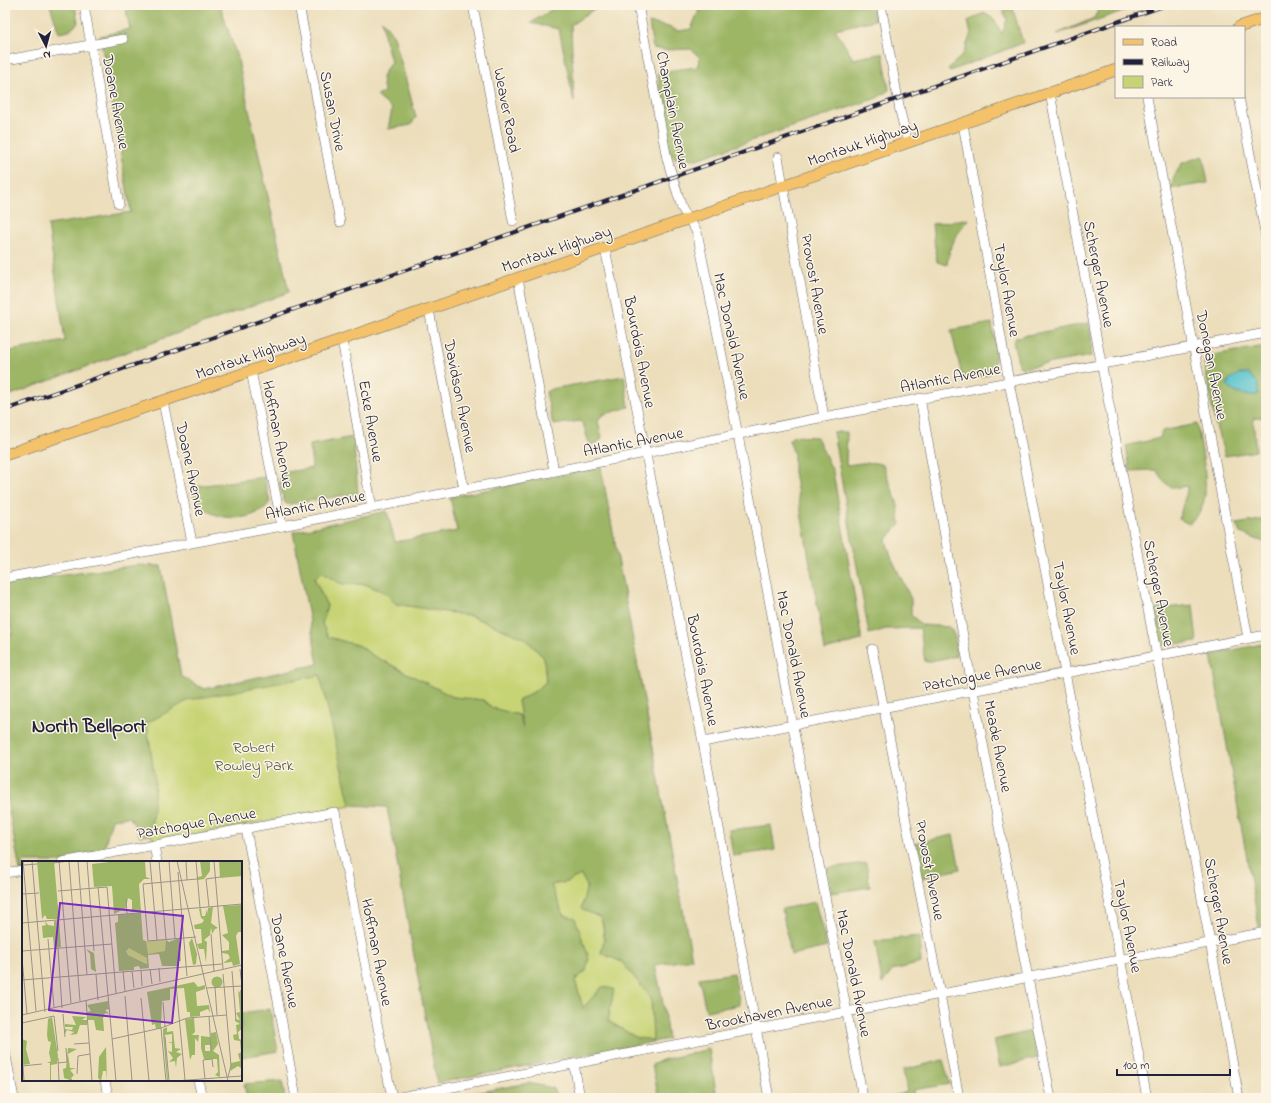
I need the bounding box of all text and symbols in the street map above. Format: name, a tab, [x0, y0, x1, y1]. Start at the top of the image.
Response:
north arrow	[26, 26, 66, 66]
legend	[1115, 26, 1245, 98]
text: Road	[1151, 34, 1177, 52]
text: N	[42, 47, 51, 63]
street label: Champlain Avenue	[649, 49, 695, 172]
street label: Doane Avenue	[95, 52, 135, 152]
text: Railway	[1151, 54, 1190, 73]
street label: Weaver Road	[486, 66, 526, 155]
street label: Susan Drive	[312, 69, 352, 154]
text: Park	[1151, 74, 1173, 92]
street label: Montauk Highway	[805, 114, 921, 174]
street label: Scherger Avenue	[1076, 219, 1120, 331]
street label: Montauk Highway	[499, 220, 615, 280]
street label: Provost Avenue	[793, 232, 835, 337]
street label: Taylor Avenue	[986, 242, 1026, 340]
street label: Mac Donald Avenue	[706, 271, 756, 403]
street label: Bourdois Avenue	[616, 293, 662, 411]
street label: Donegan Avenue	[1189, 308, 1234, 423]
street label: Montauk Highway	[193, 327, 309, 387]
street label: Davidson Avenue	[436, 337, 482, 456]
street label: Atlantic Avenue	[898, 357, 1003, 400]
street label: Hoffman Avenue	[255, 378, 299, 491]
street label: Ecke Avenue	[351, 378, 389, 465]
street label: Doane Avenue	[168, 419, 212, 519]
street label: Atlantic Avenue	[581, 421, 686, 464]
street label: Atlantic Avenue	[263, 484, 368, 527]
street label: Scherger Avenue	[1136, 538, 1180, 650]
street label: Taylor Avenue	[1045, 560, 1087, 658]
street label: Mac Donald Avenue	[769, 588, 817, 721]
street label: Bourdois Avenue	[679, 611, 725, 729]
street label: Patchogue Avenue	[921, 653, 1045, 699]
street label: Meade Avenue	[976, 698, 1018, 795]
district label: North Bellport	[32, 713, 147, 742]
park label: Robert Rowley Park	[214, 736, 294, 778]
street label: Patchogue Avenue	[135, 802, 259, 846]
street label: Provost Avenue	[908, 818, 951, 923]
street label: Scherger Avenue	[1197, 856, 1239, 968]
inset map	[22, 861, 242, 1081]
street label: Taylor Avenue	[1106, 878, 1148, 976]
street label: Hoffman Avenue	[354, 896, 398, 1009]
street label: Mac Donald Avenue	[829, 907, 877, 1040]
street label: Doane Avenue	[263, 911, 305, 1011]
street label: Brookhaven Avenue	[703, 990, 836, 1038]
scale bar	[1117, 1051, 1230, 1077]
text: 100 m	[1123, 1057, 1150, 1075]

